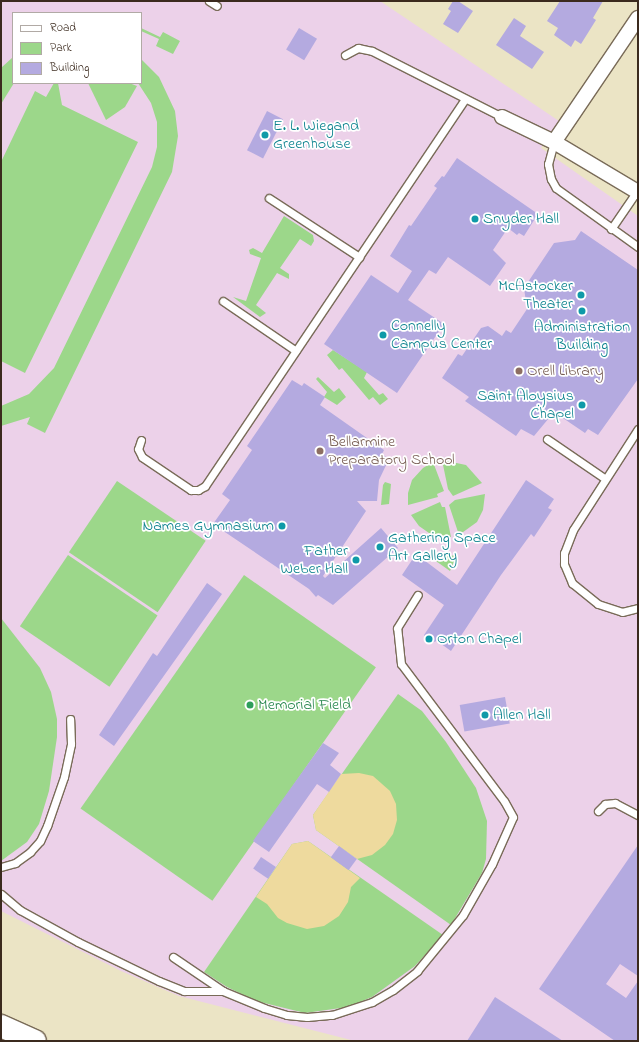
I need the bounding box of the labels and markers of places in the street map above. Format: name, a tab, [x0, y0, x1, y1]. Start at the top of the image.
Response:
place label: E. L. Wiegand Greenhouse	[273, 116, 359, 154]
marker: E. L. Wiegand Greenhouse	[260, 130, 270, 140]
place label: Snyder Hall	[483, 209, 559, 229]
marker: Snyder Hall	[470, 214, 480, 224]
place label: McAstocker Theater	[498, 276, 573, 314]
marker: McAstocker Theater	[576, 290, 586, 300]
marker: Administration Building	[577, 306, 587, 316]
place label: Connelly Campus Center	[391, 316, 492, 354]
place label: Administration Building	[534, 317, 630, 355]
marker: Connelly Campus Center	[378, 330, 388, 340]
place label: Orell Library	[527, 361, 604, 381]
marker: Orell Library	[514, 366, 524, 376]
place label: Saint Aloysius Chapel	[477, 386, 574, 424]
marker: Saint Aloysius Chapel	[577, 400, 587, 410]
place label: Bellarmine Preparatory School	[328, 432, 455, 470]
marker: Bellarmine Preparatory School	[315, 446, 325, 456]
place label: Names Gymnasium	[142, 516, 274, 536]
marker: Names Gymnasium	[277, 521, 287, 531]
place label: Gathering Space Art Gallery	[388, 528, 496, 566]
place label: Father Weber Hall	[281, 541, 348, 579]
marker: Gathering Space Art Gallery	[375, 542, 385, 552]
marker: Father Weber Hall	[351, 555, 361, 565]
place label: Orton Chapel	[437, 629, 522, 649]
marker: Orton Chapel	[424, 634, 434, 644]
place label: Memorial Field	[258, 695, 351, 715]
marker: Memorial Field	[245, 700, 255, 710]
place label: Allen Hall	[493, 705, 551, 725]
marker: Allen Hall	[480, 710, 490, 720]

